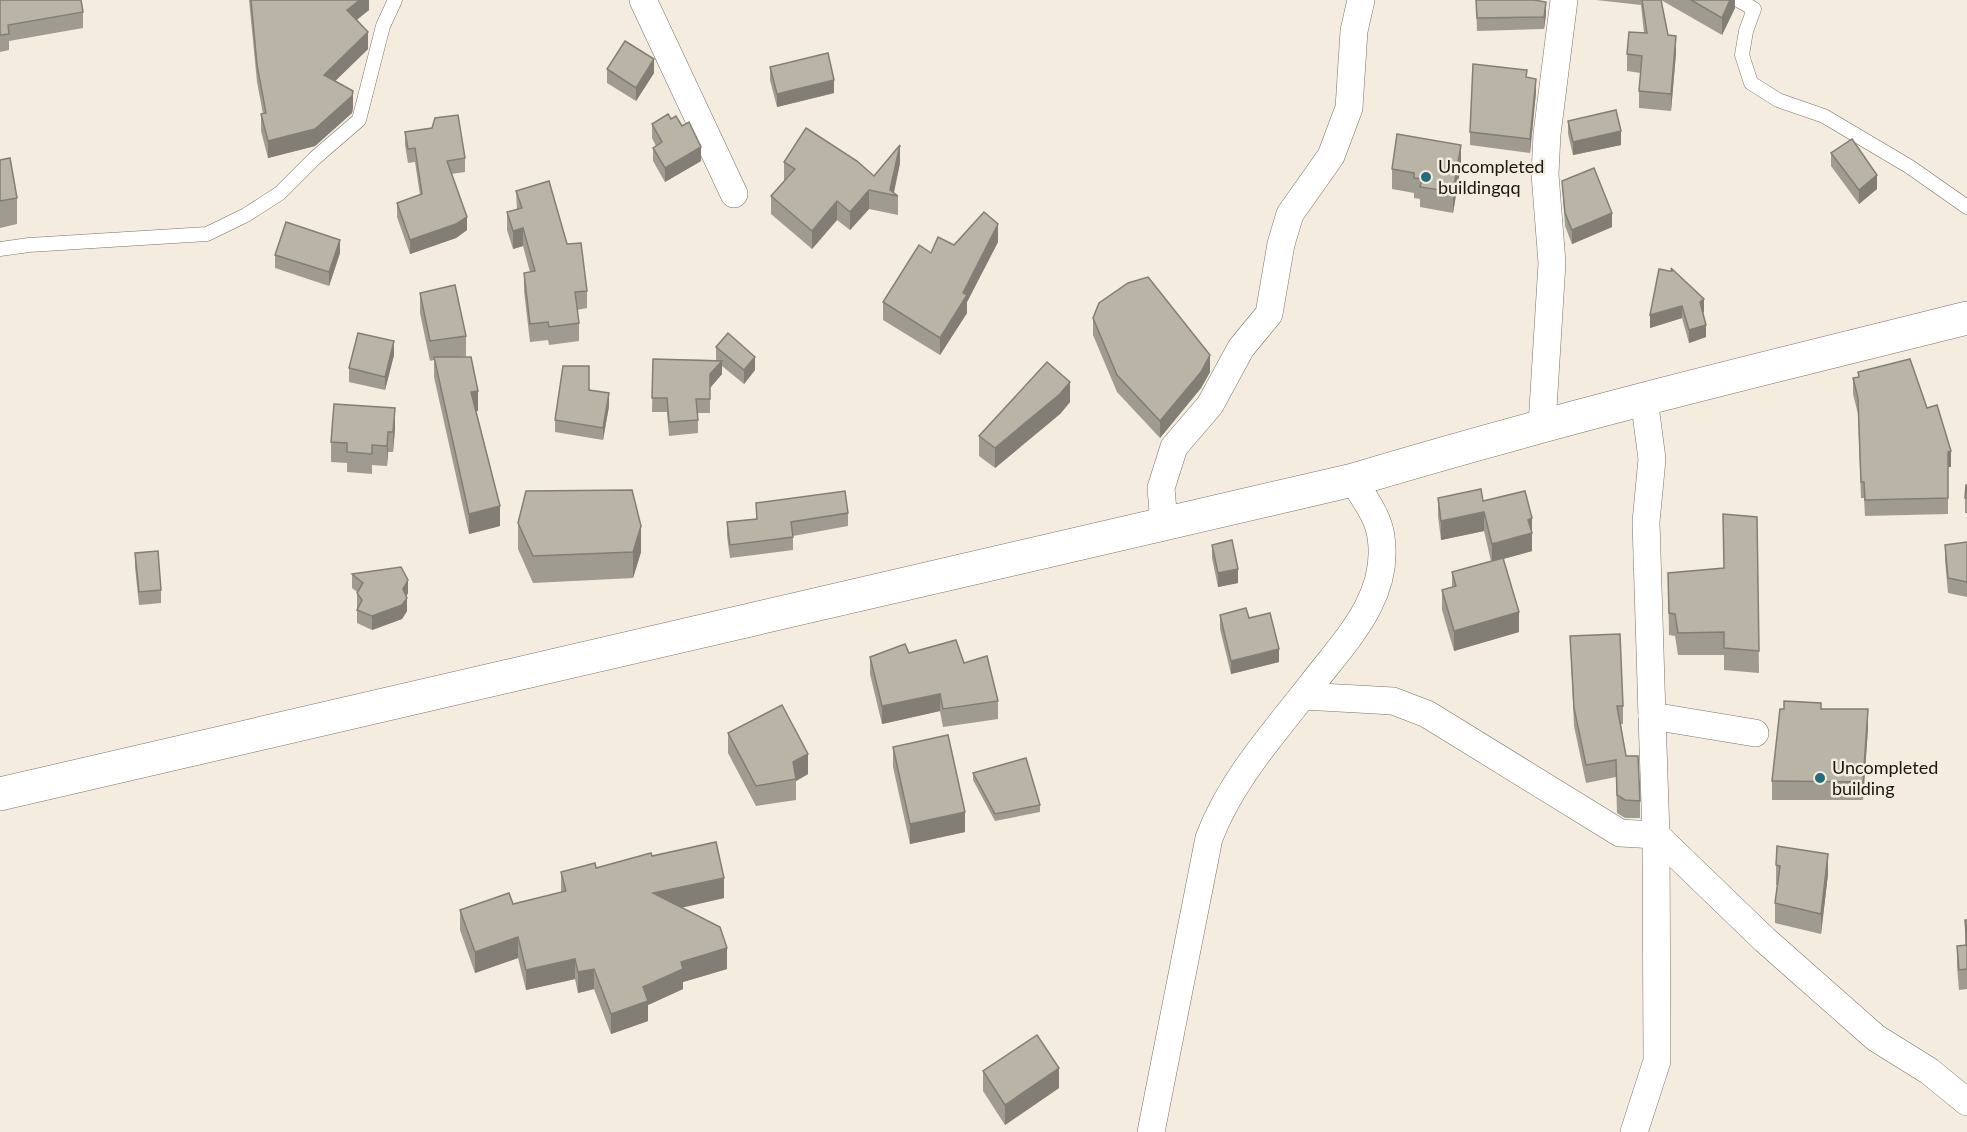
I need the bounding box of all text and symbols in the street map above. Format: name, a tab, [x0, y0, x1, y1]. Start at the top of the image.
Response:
place label: Uncompleted buildingqq	[1438, 155, 1544, 198]
marker: Uncompleted buildingqq	[1419, 170, 1433, 184]
place label: Uncompleted building	[1832, 756, 1938, 799]
marker: Uncompleted building	[1813, 771, 1827, 785]

